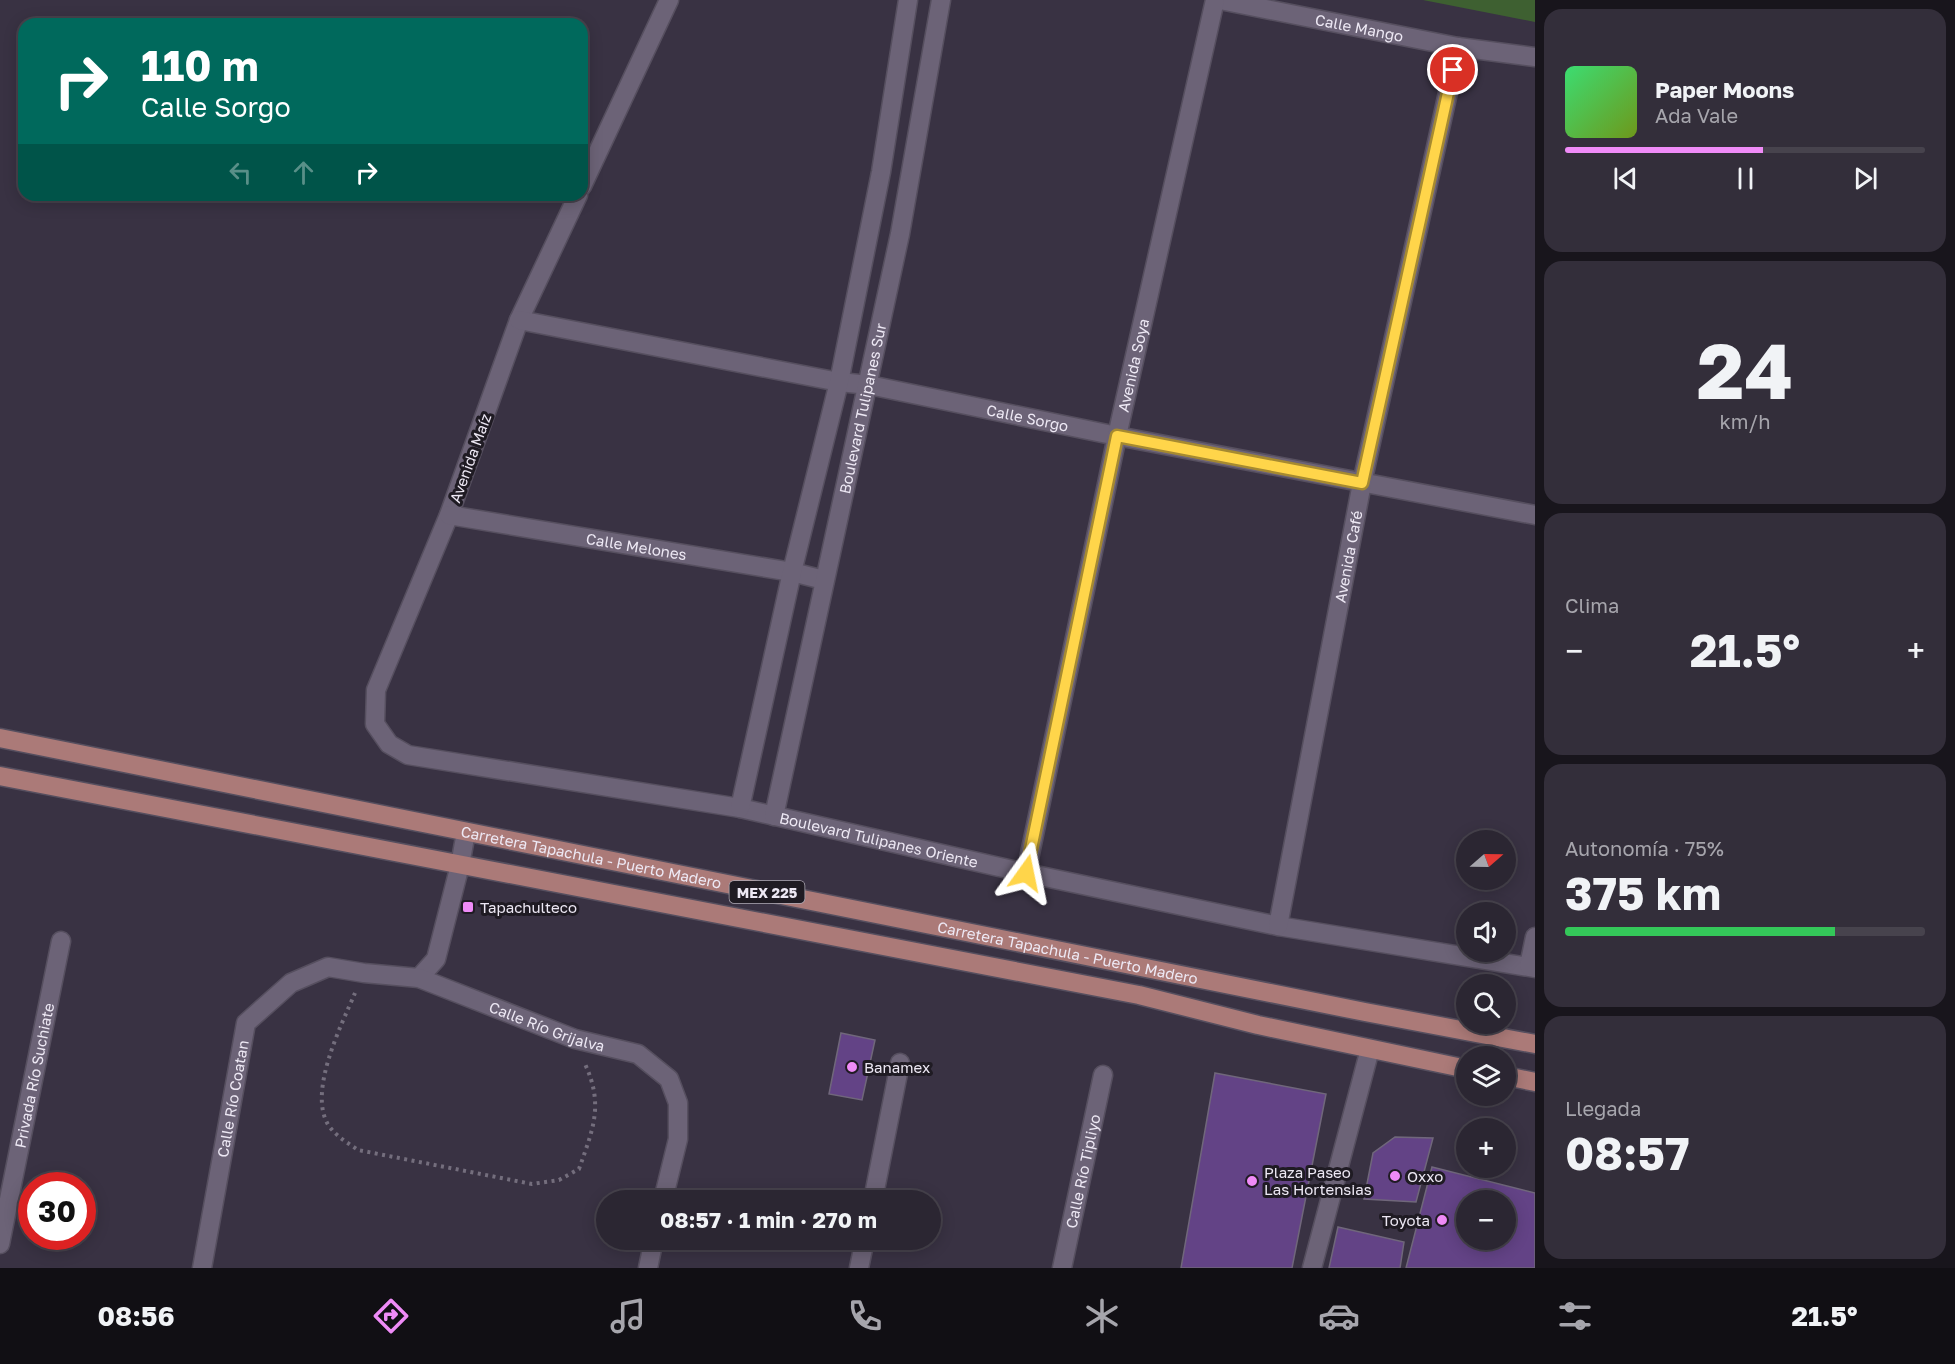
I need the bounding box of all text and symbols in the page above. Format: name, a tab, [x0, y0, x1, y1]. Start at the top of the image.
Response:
street label: Calle Mango	[1314, 10, 1405, 45]
text: 110 m	[141, 40, 259, 90]
icon: right	[42, 42, 120, 120]
pin	[1427, 44, 1478, 95]
icon: arrive	[1436, 53, 1469, 86]
text: Paper Moons	[1655, 76, 1794, 103]
text: Calle Sorgo	[141, 91, 291, 123]
text: Ada Vale	[1655, 103, 1738, 127]
icon: left	[224, 156, 257, 189]
icon: ahead	[287, 156, 320, 189]
icon: right	[350, 156, 383, 189]
icon: previous	[1609, 162, 1642, 195]
icon: pause	[1729, 162, 1762, 195]
icon: next	[1849, 162, 1882, 195]
street label: Avenida Soya	[1114, 317, 1152, 414]
street label: Boulevard Tulipanes Sur	[835, 321, 889, 495]
text: 24	[1697, 323, 1793, 416]
street label: Calle Sorgo	[985, 400, 1070, 435]
text: km/h	[1720, 409, 1770, 433]
street label: Avenida Maíz	[446, 411, 495, 505]
street label: Avenida Café	[1331, 509, 1366, 604]
street label: Calle Melones	[585, 529, 688, 563]
text: Clima	[1565, 593, 1619, 617]
text: 21.5°	[1690, 623, 1800, 677]
text: −	[1565, 631, 1583, 670]
text: +	[1907, 631, 1925, 670]
street label: Boulevard Tulipanes Oriente	[778, 808, 980, 871]
street label: Carretera Tapachula - Puerto Madero	[459, 822, 723, 892]
north arrow	[1456, 830, 1516, 890]
map controls	[1456, 830, 1516, 1250]
text: Autonomía · 75%	[1565, 836, 1724, 860]
position arrow	[994, 841, 1058, 905]
text: 375 km	[1565, 866, 1721, 920]
road number: MEX 225	[730, 881, 804, 903]
place label: Tapachulteco	[480, 898, 577, 916]
marker: Tapachulteco	[461, 900, 475, 914]
button: sound	[1456, 902, 1516, 962]
street label: Carretera Tapachula - Puerto Madero	[936, 917, 1200, 987]
button: search	[1456, 974, 1516, 1034]
street label: Calle Río Grijalva	[487, 997, 606, 1055]
street label: Privada Río Suchiate	[11, 1001, 57, 1150]
street label: Calle Río Coatan	[213, 1039, 252, 1159]
button: layers	[1456, 1046, 1516, 1106]
place label: Banamex	[864, 1058, 930, 1076]
marker: Banamex	[845, 1060, 859, 1074]
text: Llegada	[1565, 1096, 1641, 1120]
street label: Calle Río Tipliyo	[1062, 1112, 1103, 1230]
button: +	[1456, 1118, 1516, 1178]
text: 08:57	[1565, 1126, 1689, 1180]
place label: Plaza Paseo Las Hortensias	[1264, 1163, 1372, 1198]
place label: Oxxo	[1407, 1167, 1443, 1185]
marker: Oxxo	[1388, 1169, 1402, 1183]
speed limit sign: 30	[18, 1172, 96, 1250]
marker: Plaza Paseo Las Hortensias	[1245, 1174, 1259, 1188]
button: −	[1456, 1190, 1516, 1250]
text: 08:57 · 1 min · 270 m	[660, 1206, 877, 1233]
place label: Toyota	[1382, 1211, 1430, 1229]
marker: Toyota	[1435, 1213, 1449, 1227]
icon: directions	[370, 1295, 412, 1337]
icon: music	[607, 1295, 649, 1337]
icon: phone	[844, 1295, 886, 1337]
icon: climate	[1081, 1295, 1123, 1337]
icon: car	[1318, 1295, 1360, 1337]
icon: filters	[1554, 1295, 1596, 1337]
text: 08:56	[97, 1300, 175, 1332]
text: 21.5°	[1791, 1300, 1857, 1332]

